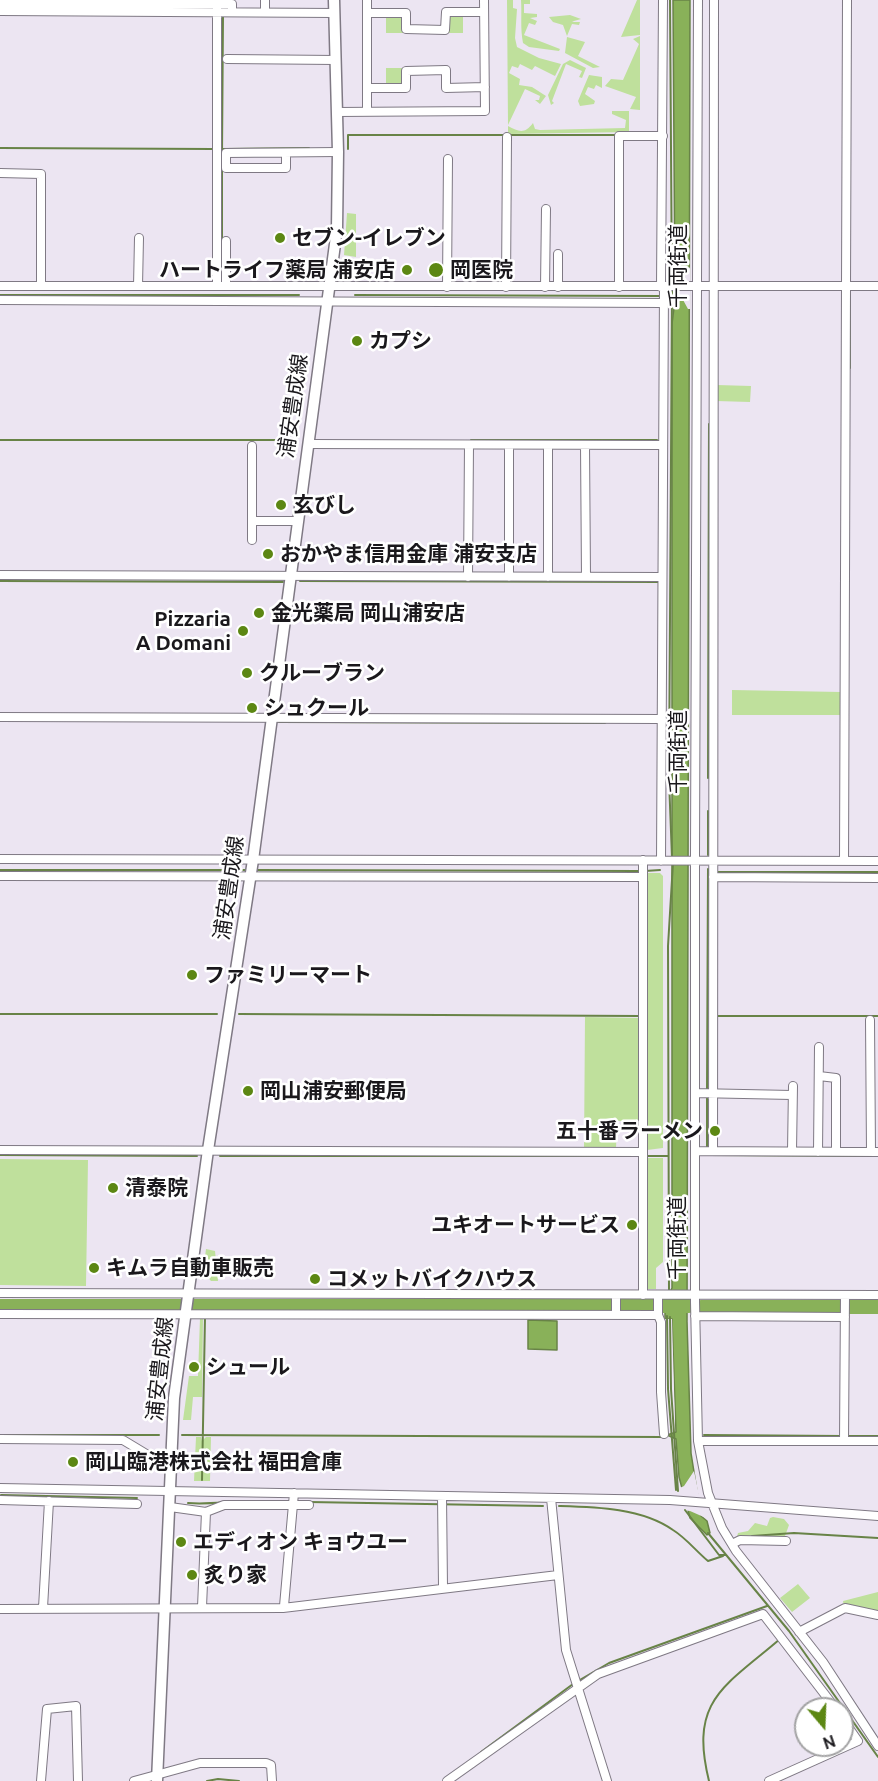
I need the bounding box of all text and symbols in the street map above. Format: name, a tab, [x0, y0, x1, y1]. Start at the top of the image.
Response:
street label: 千両街道	[665, 224, 691, 308]
place label: セブン-イレブン	[292, 225, 446, 251]
marker: セブン-イレブン	[273, 231, 287, 245]
place label: ハートライフ薬局 浦安店	[159, 257, 395, 283]
place label: 岡医院	[450, 257, 513, 283]
marker: 岡医院	[427, 261, 445, 279]
marker: ハートライフ薬局 浦安店	[400, 263, 414, 277]
place label: カプシ	[369, 328, 432, 354]
marker: カプシ	[350, 334, 364, 348]
street label: 浦安豊成線	[273, 352, 313, 460]
place label: 玄びし	[293, 492, 356, 518]
marker: 玄びし	[274, 498, 288, 512]
place label: おかやま信用金庫 浦安支店	[280, 541, 537, 567]
marker: おかやま信用金庫 浦安支店	[261, 547, 275, 561]
place label: 金光薬局 岡山浦安店	[271, 600, 465, 626]
place label: Pizzaria A Domani	[136, 606, 231, 656]
marker: 金光薬局 岡山浦安店	[252, 606, 266, 620]
marker: Pizzaria A Domani	[236, 624, 250, 638]
place label: クルーブラン	[259, 660, 385, 686]
marker: クルーブラン	[240, 666, 254, 680]
place label: シュクール	[264, 695, 369, 721]
marker: シュクール	[245, 701, 259, 715]
street label: 千両街道	[665, 710, 691, 794]
street label: 浦安豊成線	[209, 834, 249, 942]
place label: ファミリーマート	[204, 962, 372, 988]
marker: ファミリーマート	[185, 968, 199, 982]
place label: 岡山浦安郵便局	[260, 1078, 407, 1104]
marker: 岡山浦安郵便局	[241, 1084, 255, 1098]
place label: 五十番ラーメン	[556, 1118, 703, 1144]
marker: 五十番ラーメン	[708, 1124, 722, 1138]
place label: 清泰院	[125, 1175, 188, 1201]
marker: 清泰院	[106, 1181, 120, 1195]
street label: 千両街道	[664, 1196, 690, 1280]
place label: ユキオートサービス	[431, 1212, 620, 1238]
marker: ユキオートサービス	[625, 1218, 639, 1232]
place label: キムラ自動車販売	[106, 1255, 274, 1281]
marker: キムラ自動車販売	[87, 1261, 101, 1275]
place label: コメットバイクハウス	[327, 1266, 537, 1292]
marker: コメットバイクハウス	[308, 1272, 322, 1286]
street label: 浦安豊成線	[142, 1315, 178, 1423]
place label: シュール	[206, 1354, 290, 1380]
marker: シュール	[187, 1360, 201, 1374]
place label: 岡山臨港株式会社 福田倉庫	[85, 1449, 342, 1475]
marker: 岡山臨港株式会社 福田倉庫	[66, 1455, 80, 1469]
place label: エディオン キョウユー	[193, 1529, 408, 1555]
marker: エディオン キョウユー	[174, 1535, 188, 1549]
place label: 炙り家	[204, 1562, 267, 1588]
marker: 炙り家	[185, 1568, 199, 1582]
north arrow	[794, 1697, 854, 1757]
text: N	[821, 1732, 838, 1753]

